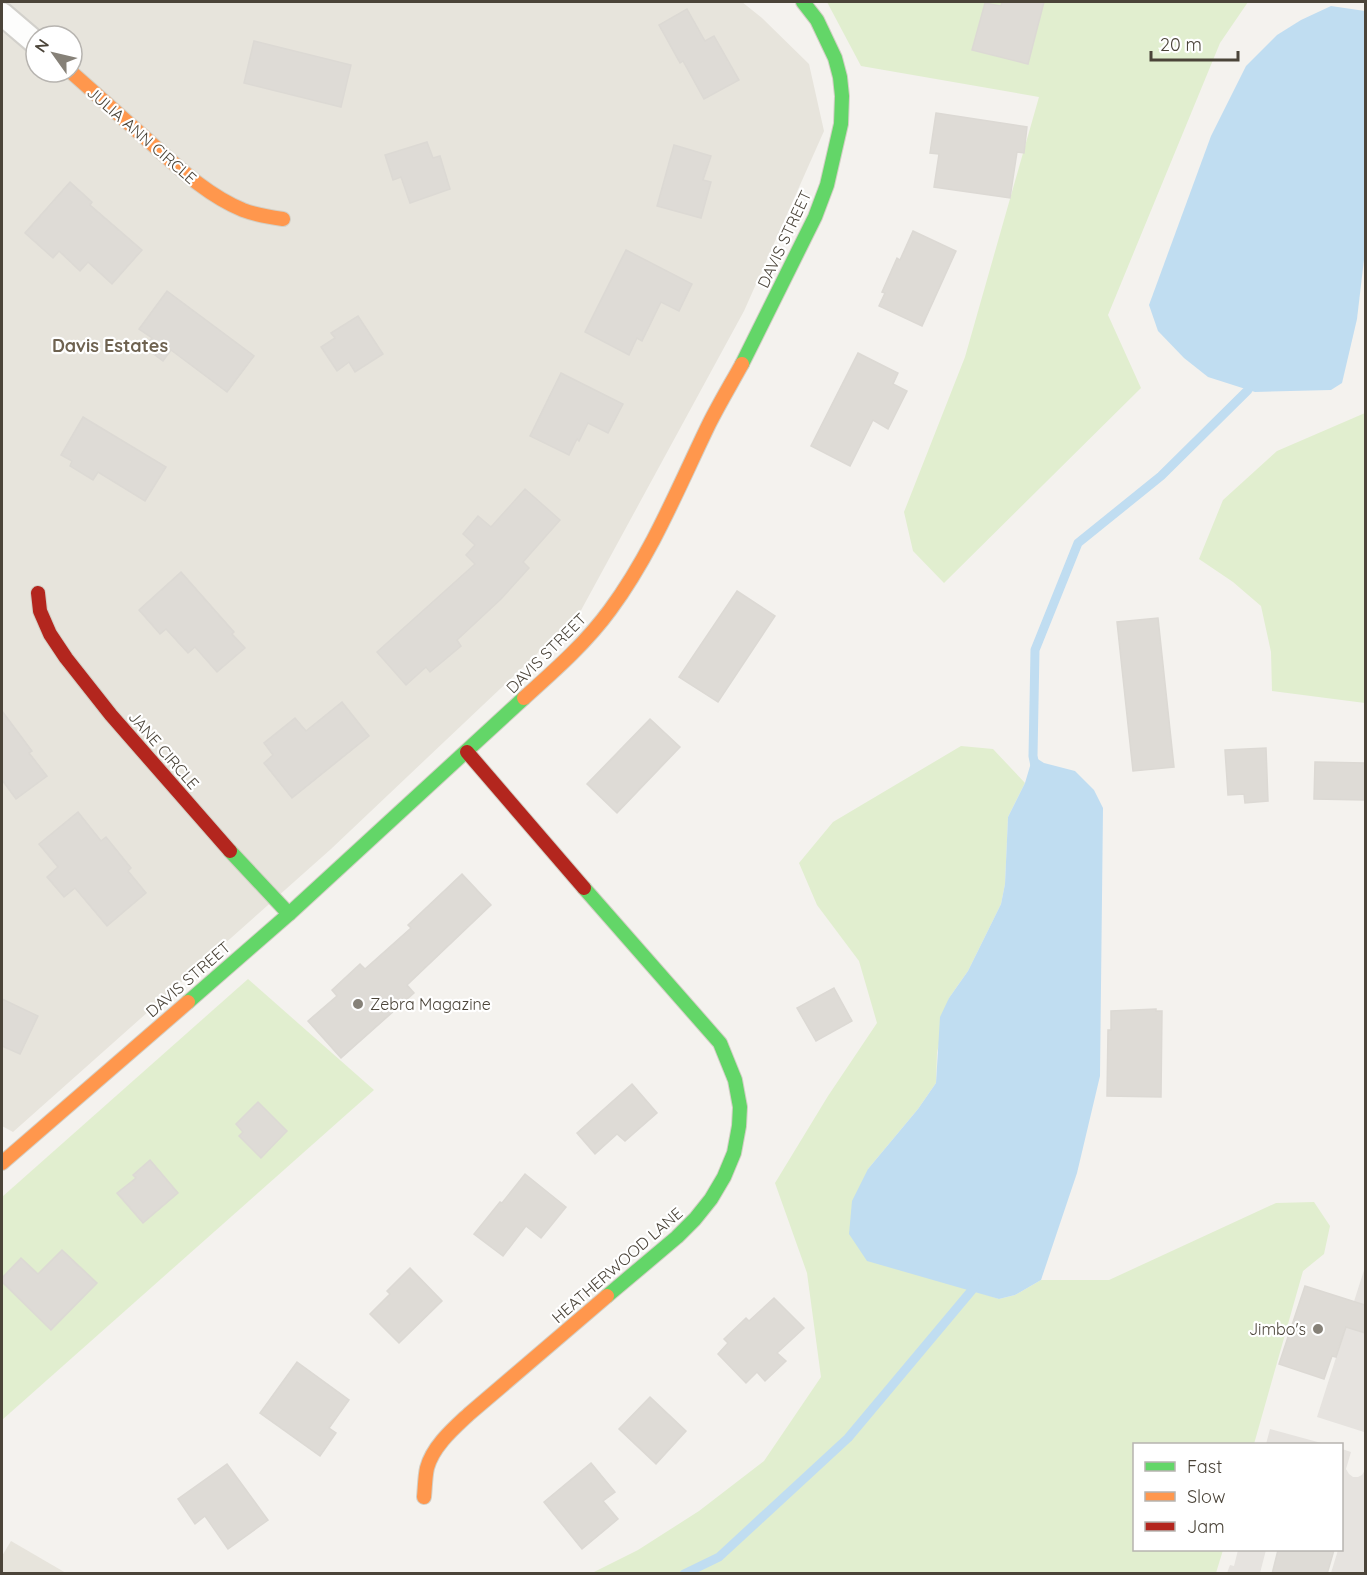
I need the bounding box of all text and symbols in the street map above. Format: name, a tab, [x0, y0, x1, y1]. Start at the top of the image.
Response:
north arrow	[24, 24, 84, 84]
scale bar	[1151, 24, 1238, 62]
text: 20 m	[1160, 33, 1202, 56]
text: N	[30, 35, 53, 56]
street label: JULIA ANN CIRCLE	[83, 82, 201, 188]
street label: DAVIS STREET	[753, 187, 816, 291]
district label: Davis Estates	[52, 334, 168, 357]
street label: DAVIS STREET	[502, 608, 591, 697]
street label: JANE CIRCLE	[124, 707, 204, 793]
street label: DAVIS STREET	[142, 937, 235, 1021]
place label: Zebra Magazine	[370, 994, 491, 1014]
marker: Zebra Magazine	[351, 997, 365, 1011]
street label: HEATHERWOOD LANE	[548, 1203, 686, 1327]
place label: Jimbo's	[1249, 1319, 1306, 1339]
marker: Jimbo's	[1311, 1322, 1325, 1336]
legend	[1133, 1443, 1343, 1551]
text: Fast	[1187, 1455, 1222, 1478]
text: Slow	[1187, 1485, 1225, 1508]
text: Jam	[1187, 1515, 1225, 1538]

